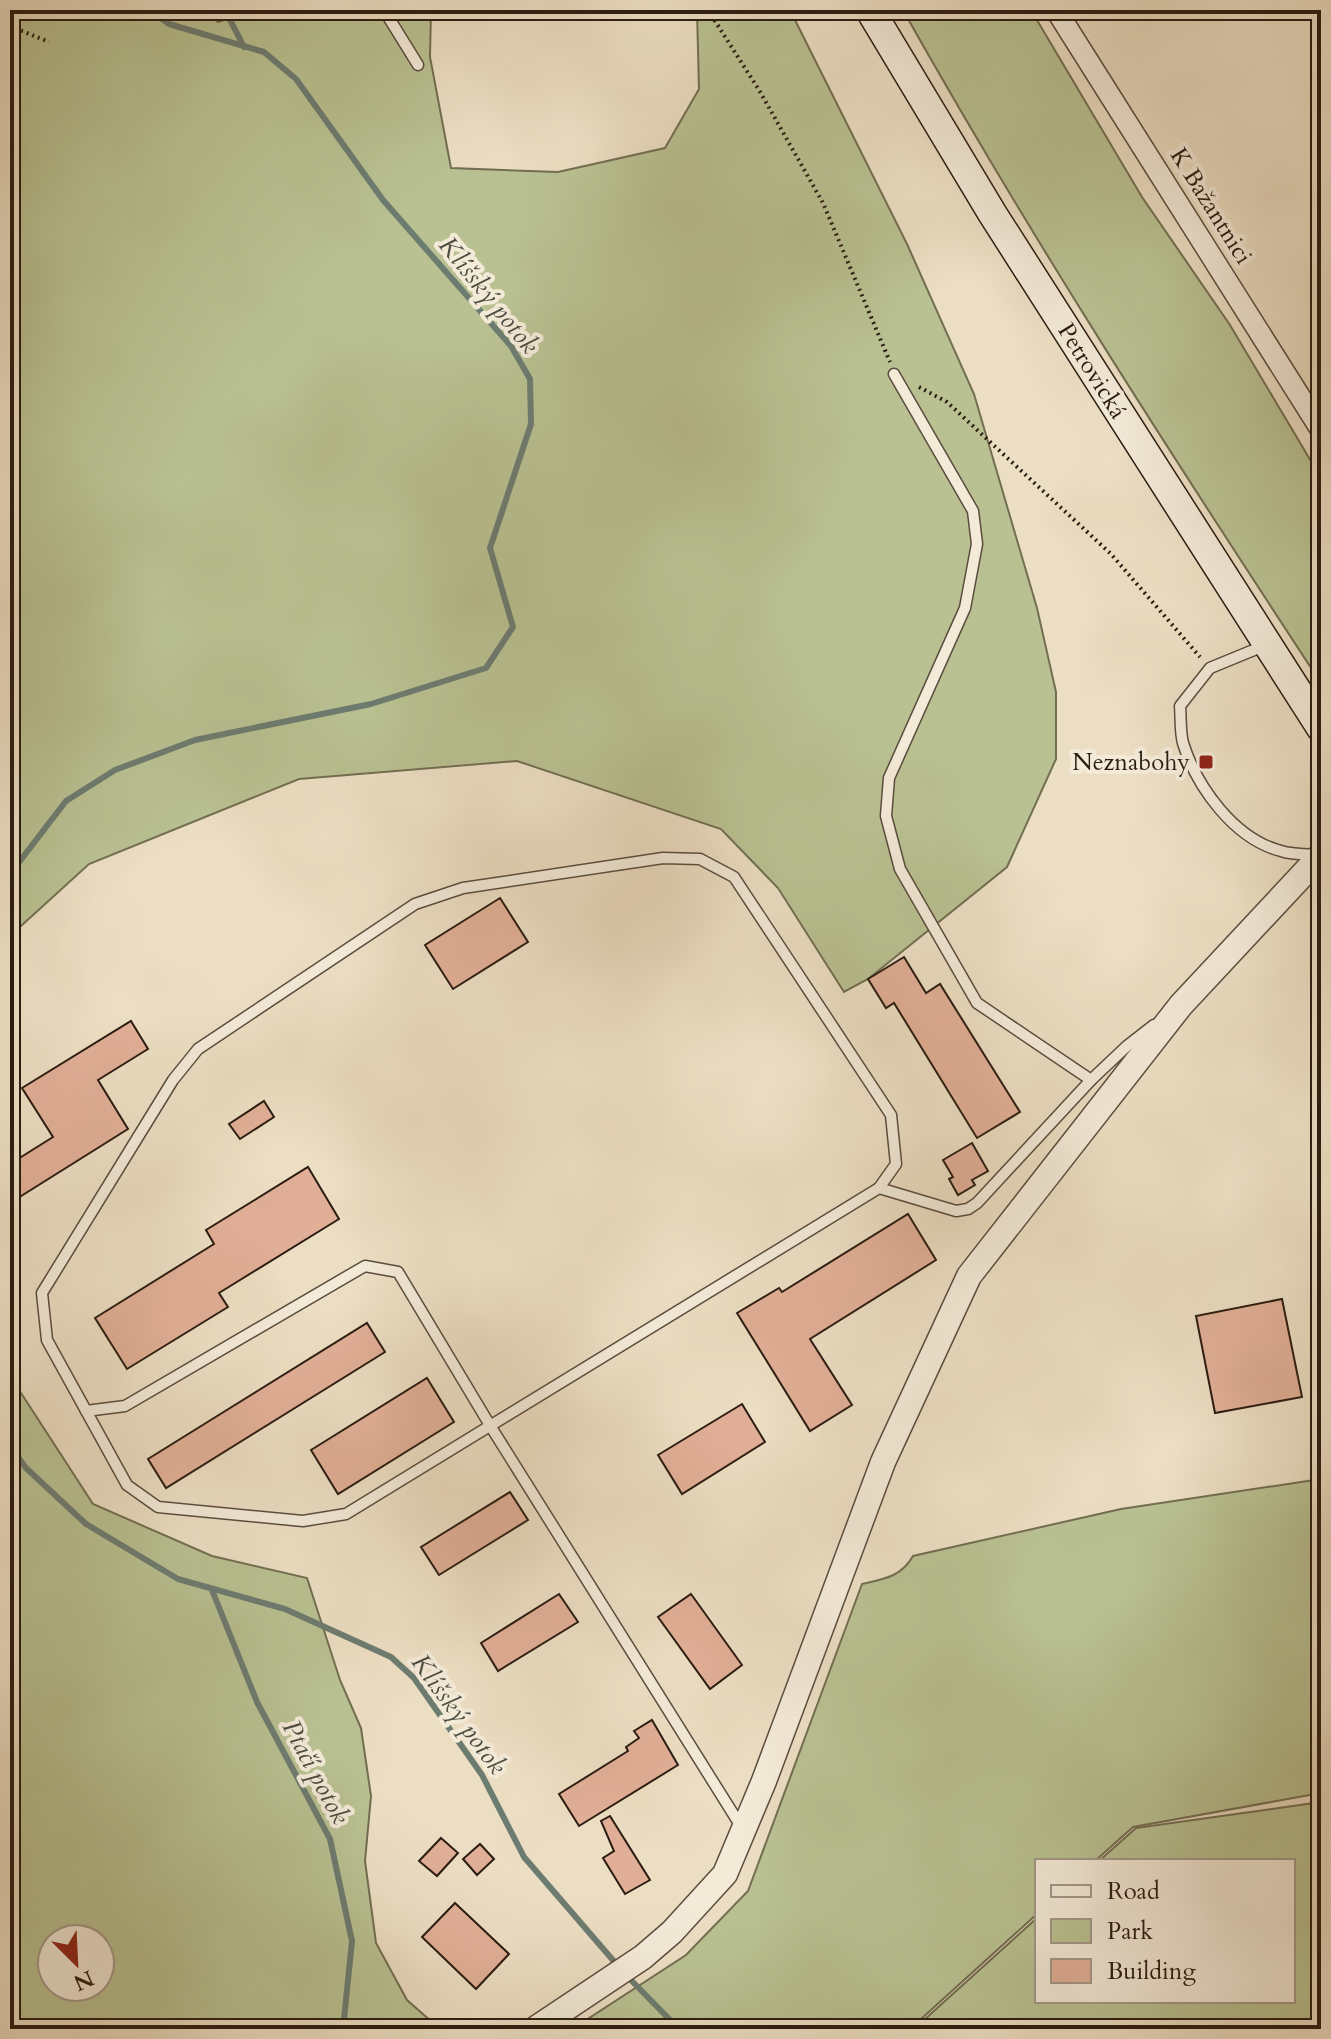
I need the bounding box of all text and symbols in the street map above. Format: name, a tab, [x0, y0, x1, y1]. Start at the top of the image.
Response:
street label: K Bažantnici	[1162, 142, 1260, 271]
water label: Klíšský potok	[431, 229, 547, 361]
street label: Petrovická	[1050, 317, 1135, 426]
place label: Neznabohy	[1072, 746, 1190, 779]
marker: Neznabohy	[1197, 753, 1215, 771]
water label: Klíšský potok	[403, 1646, 515, 1782]
water label: Ptačí potok	[274, 1714, 358, 1830]
legend	[1035, 1859, 1295, 2003]
text: Road	[1107, 1875, 1160, 1908]
text: Park	[1107, 1915, 1153, 1948]
north arrow	[36, 1923, 116, 2003]
text: Building	[1107, 1955, 1197, 1988]
text: N	[69, 1963, 99, 1998]

